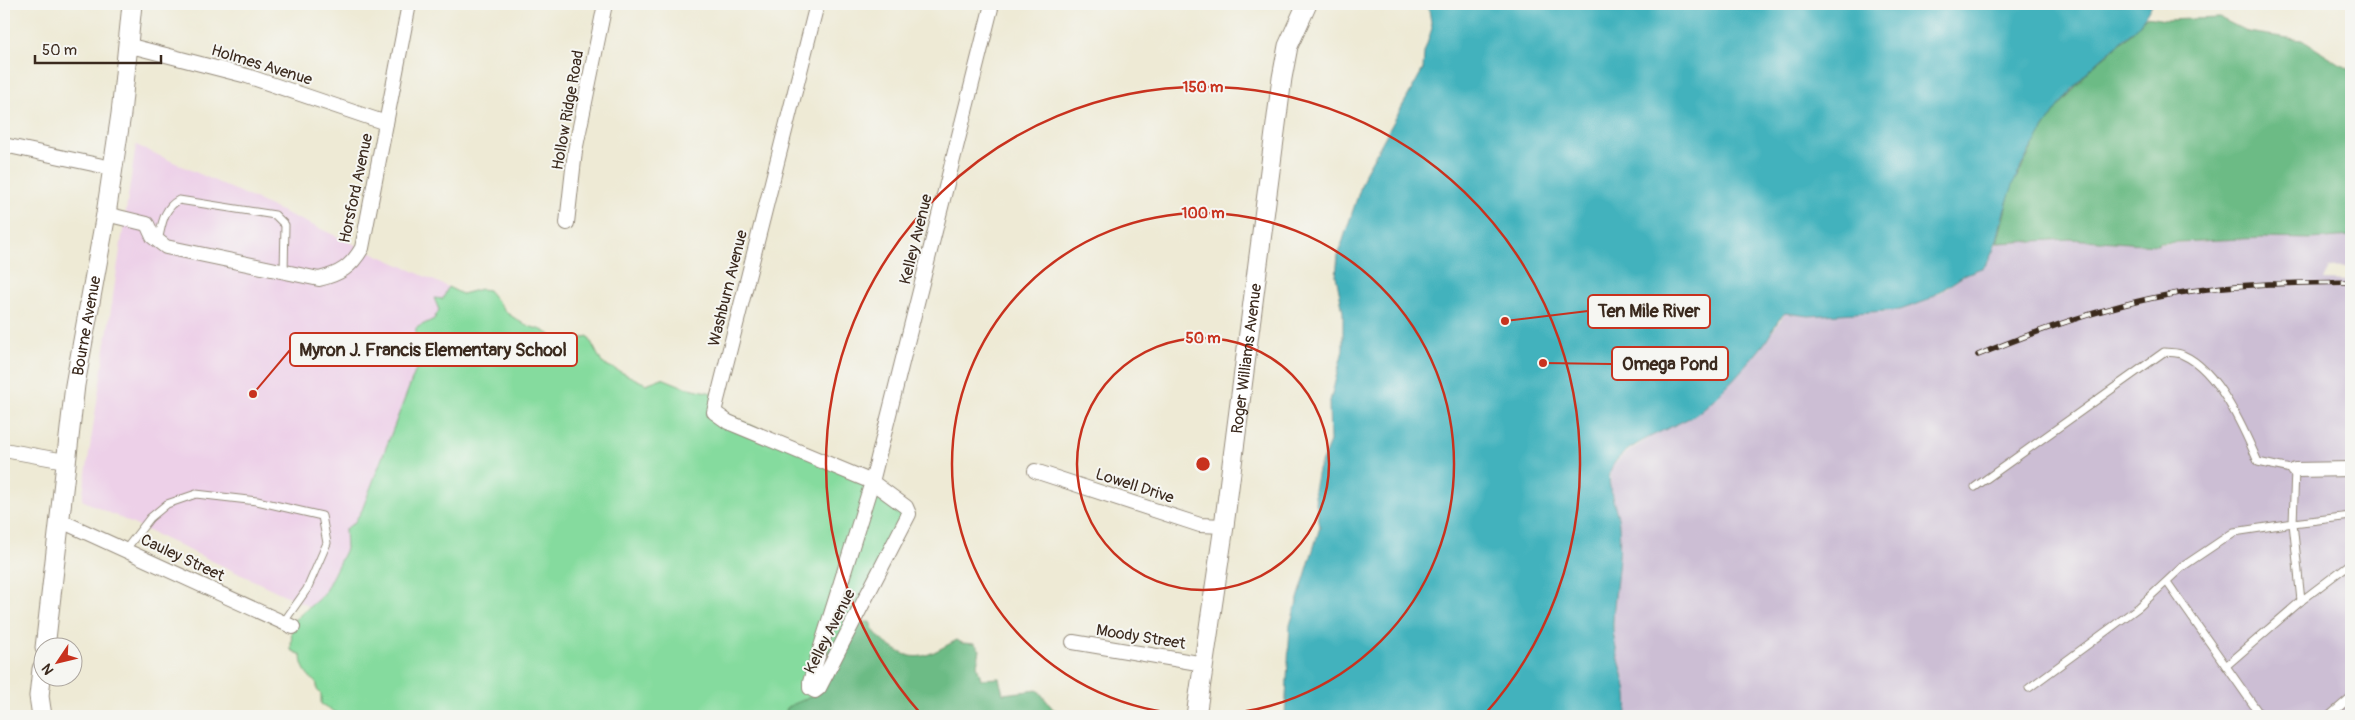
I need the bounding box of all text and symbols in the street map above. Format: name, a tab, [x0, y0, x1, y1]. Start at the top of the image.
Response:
scale bar	[35, 32, 161, 64]
street label: Holmes Avenue	[209, 40, 315, 90]
text: 50 m	[42, 41, 77, 60]
street label: Hollow Ridge Road	[548, 49, 588, 172]
text: 150 m	[1183, 78, 1223, 97]
street label: Horsford Avenue	[335, 131, 377, 245]
street label: Kelley Avenue	[895, 192, 937, 287]
text: 100 m	[1182, 204, 1224, 223]
street label: Washburn Avenue	[704, 228, 752, 348]
street label: Bourne Avenue	[68, 274, 106, 377]
street label: Roger Williams Avenue	[1227, 282, 1266, 435]
callout: Ten Mile River	[1588, 295, 1710, 328]
text: Ten Mile River	[1597, 300, 1701, 323]
text: 50 m	[1186, 329, 1220, 348]
callout: Myron J. Francis Elementary School	[290, 333, 577, 366]
text: Myron J. Francis Elementary School	[299, 339, 567, 362]
callout: Omega Pond	[1612, 347, 1728, 380]
text: Omega Pond	[1622, 353, 1718, 376]
centre of rings	[1194, 455, 1212, 473]
street label: Lowell Drive	[1093, 464, 1177, 508]
street label: Cauley Street	[137, 530, 228, 586]
street label: Kelley Avenue	[800, 586, 860, 677]
street label: Moody Street	[1095, 620, 1188, 654]
north arrow	[32, 638, 82, 688]
text: N	[38, 660, 57, 678]

